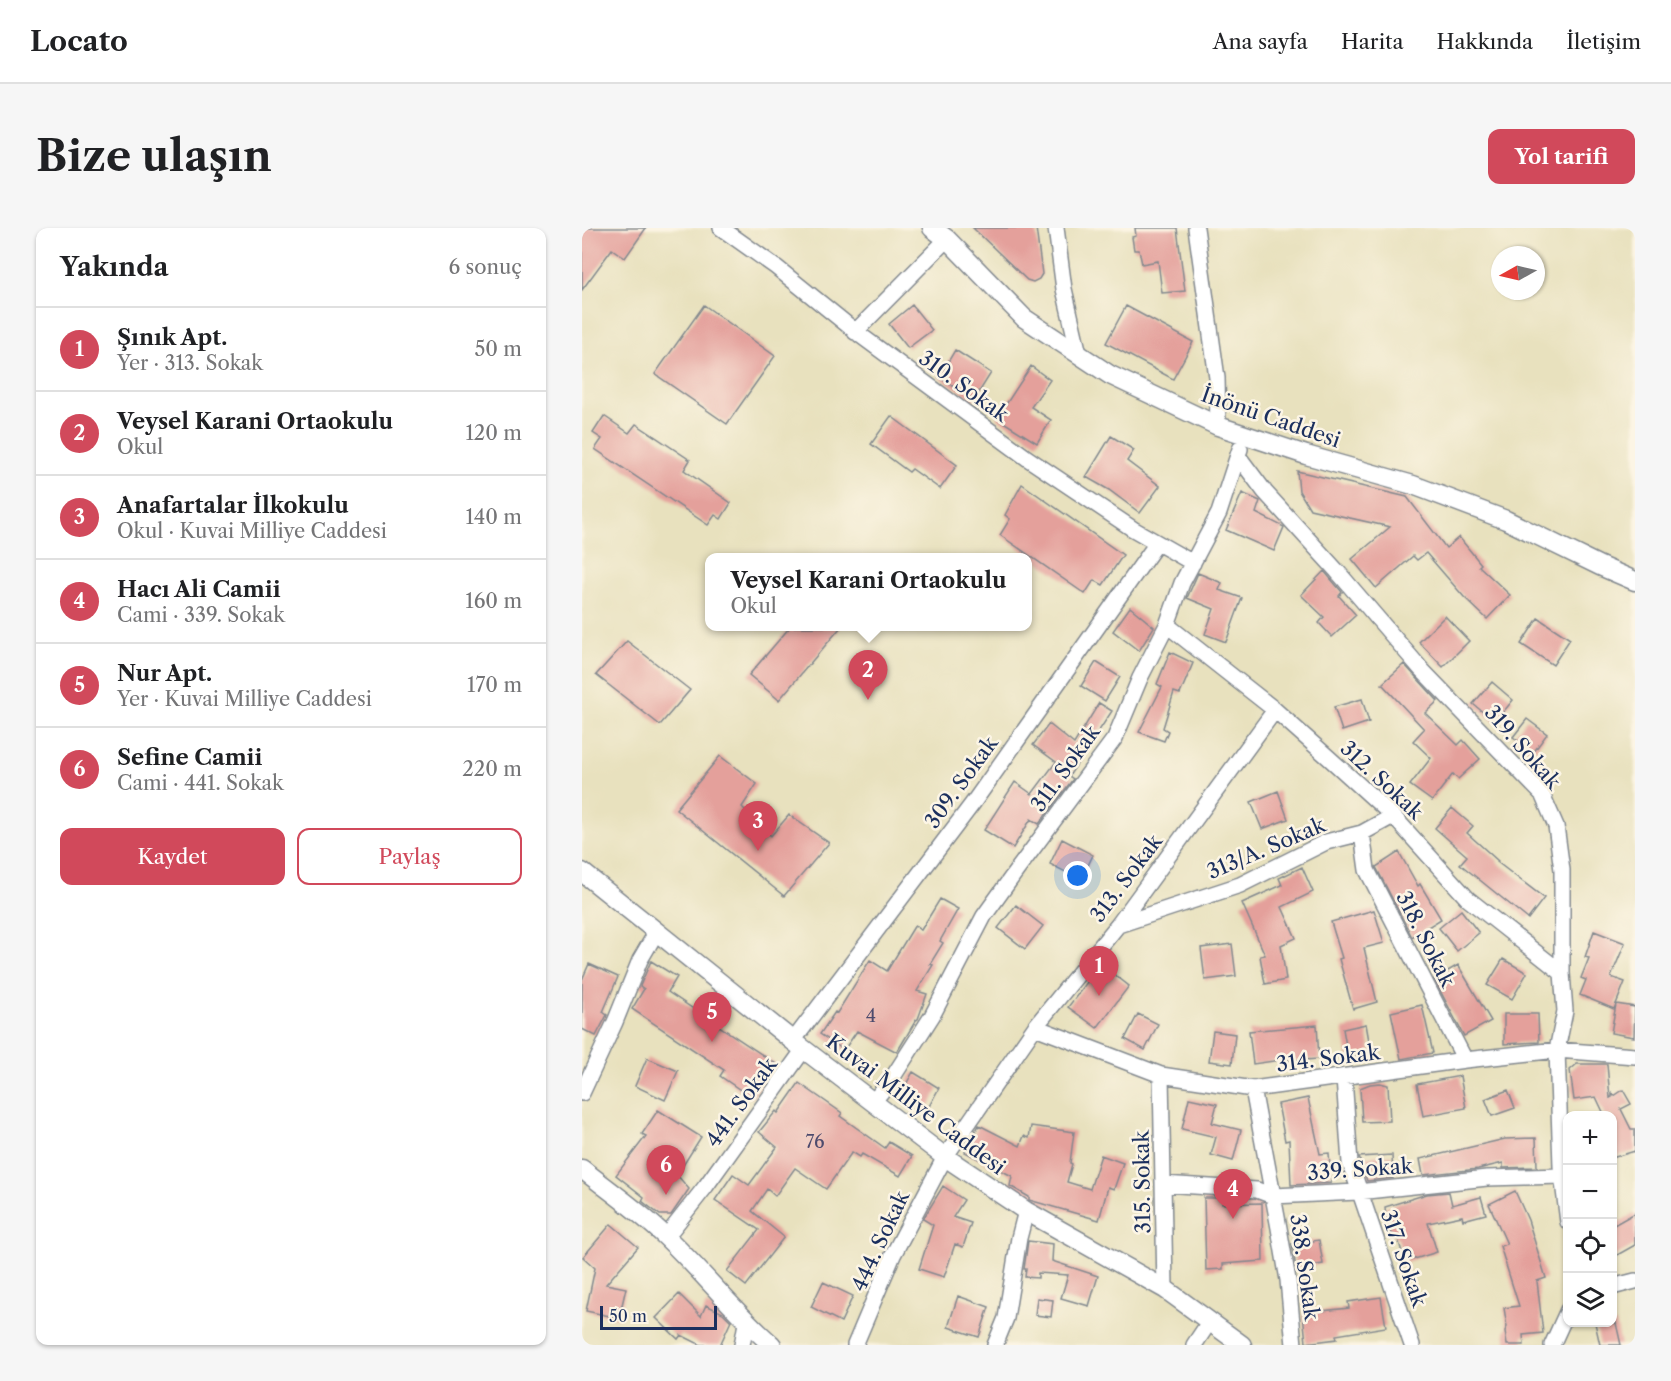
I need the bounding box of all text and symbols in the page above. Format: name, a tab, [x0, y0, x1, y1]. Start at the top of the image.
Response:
text: Locato	[30, 24, 128, 58]
text: Ana sayfa	[1213, 29, 1308, 54]
text: Harita	[1341, 29, 1404, 54]
text: Hakkında	[1437, 29, 1533, 54]
text: İletişim	[1566, 29, 1641, 54]
button: Yol tarifi	[1488, 129, 1635, 184]
text: Bize ulaşın	[36, 130, 272, 182]
north arrow	[1491, 246, 1545, 300]
text: Yakında	[60, 251, 169, 283]
text: 6 sonuç	[448, 255, 522, 279]
text: Şınık Apt.	[117, 324, 227, 351]
text: 1	[75, 337, 84, 361]
text: 50 m	[475, 337, 522, 361]
street label: 310. Sokak	[914, 345, 1014, 427]
text: Yer · 313. Sokak	[117, 351, 263, 375]
street label: İnönü Caddesi	[1198, 382, 1344, 452]
text: Veysel Karani Ortaokulu	[117, 408, 393, 435]
text: 2	[74, 421, 85, 445]
text: 120 m	[465, 421, 522, 445]
text: Okul	[117, 435, 163, 459]
text: Anafartalar İlkokulu	[117, 492, 349, 519]
text: 3	[74, 505, 85, 529]
text: 140 m	[465, 505, 522, 529]
text: Okul · Kuvai Milliye Caddesi	[117, 519, 387, 543]
popup	[705, 553, 1032, 631]
text: Veysel Karani Ortaokulu	[730, 567, 1007, 594]
text: Hacı Ali Camii	[117, 576, 280, 603]
text: 4	[74, 589, 85, 613]
text: 160 m	[465, 589, 522, 613]
text: Okul	[730, 594, 777, 618]
text: Cami · 339. Sokak	[117, 603, 285, 627]
pin: 2	[848, 650, 888, 700]
text: Nur Apt.	[117, 660, 212, 687]
text: 5	[74, 673, 85, 697]
text: 170 m	[467, 673, 522, 697]
text: Yer · Kuvai Milliye Caddesi	[117, 687, 372, 711]
street label: 319. Sokak	[1480, 700, 1567, 795]
street label: 311. Sokak	[1025, 719, 1105, 816]
street label: 309. Sokak	[919, 730, 1003, 833]
street label: 312. Sokak	[1335, 735, 1429, 825]
text: Sefine Camii	[117, 744, 262, 771]
text: 6	[74, 757, 85, 781]
text: 220 m	[462, 757, 522, 781]
text: Cami · 441. Sokak	[117, 771, 284, 795]
pin: 3	[738, 802, 777, 851]
street label: 313/A. Sokak	[1203, 812, 1330, 884]
button: Kaydet	[60, 828, 285, 885]
button: Paylaş	[297, 828, 522, 885]
street label: 313. Sokak	[1085, 828, 1168, 927]
your location	[1063, 861, 1092, 890]
street label: 318. Sokak	[1391, 887, 1461, 992]
pin: 1	[1080, 946, 1118, 996]
pin: 5	[692, 992, 732, 1042]
house number: 4	[866, 1005, 876, 1027]
street label: Kuvai Milliye Caddesi	[822, 1028, 1010, 1180]
street label: 314. Sokak	[1275, 1039, 1382, 1077]
street label: 441. Sokak	[700, 1052, 782, 1152]
map controls	[1563, 1111, 1617, 1327]
button: +	[1563, 1111, 1617, 1165]
street label: 315. Sokak	[1129, 1129, 1155, 1234]
house number: 76	[805, 1131, 825, 1153]
pin: 6	[646, 1146, 686, 1195]
street label: 339. Sokak	[1306, 1153, 1415, 1185]
button: −	[1563, 1165, 1617, 1219]
pin: 4	[1214, 1170, 1252, 1219]
street label: 444. Sokak	[846, 1186, 914, 1295]
street label: 317. Sokak	[1376, 1206, 1433, 1311]
street label: 338. Sokak	[1285, 1212, 1325, 1323]
button: locate	[1563, 1219, 1617, 1273]
button: layers	[1563, 1273, 1617, 1327]
scale bar	[600, 1303, 717, 1330]
text: 50 m	[609, 1306, 647, 1326]

